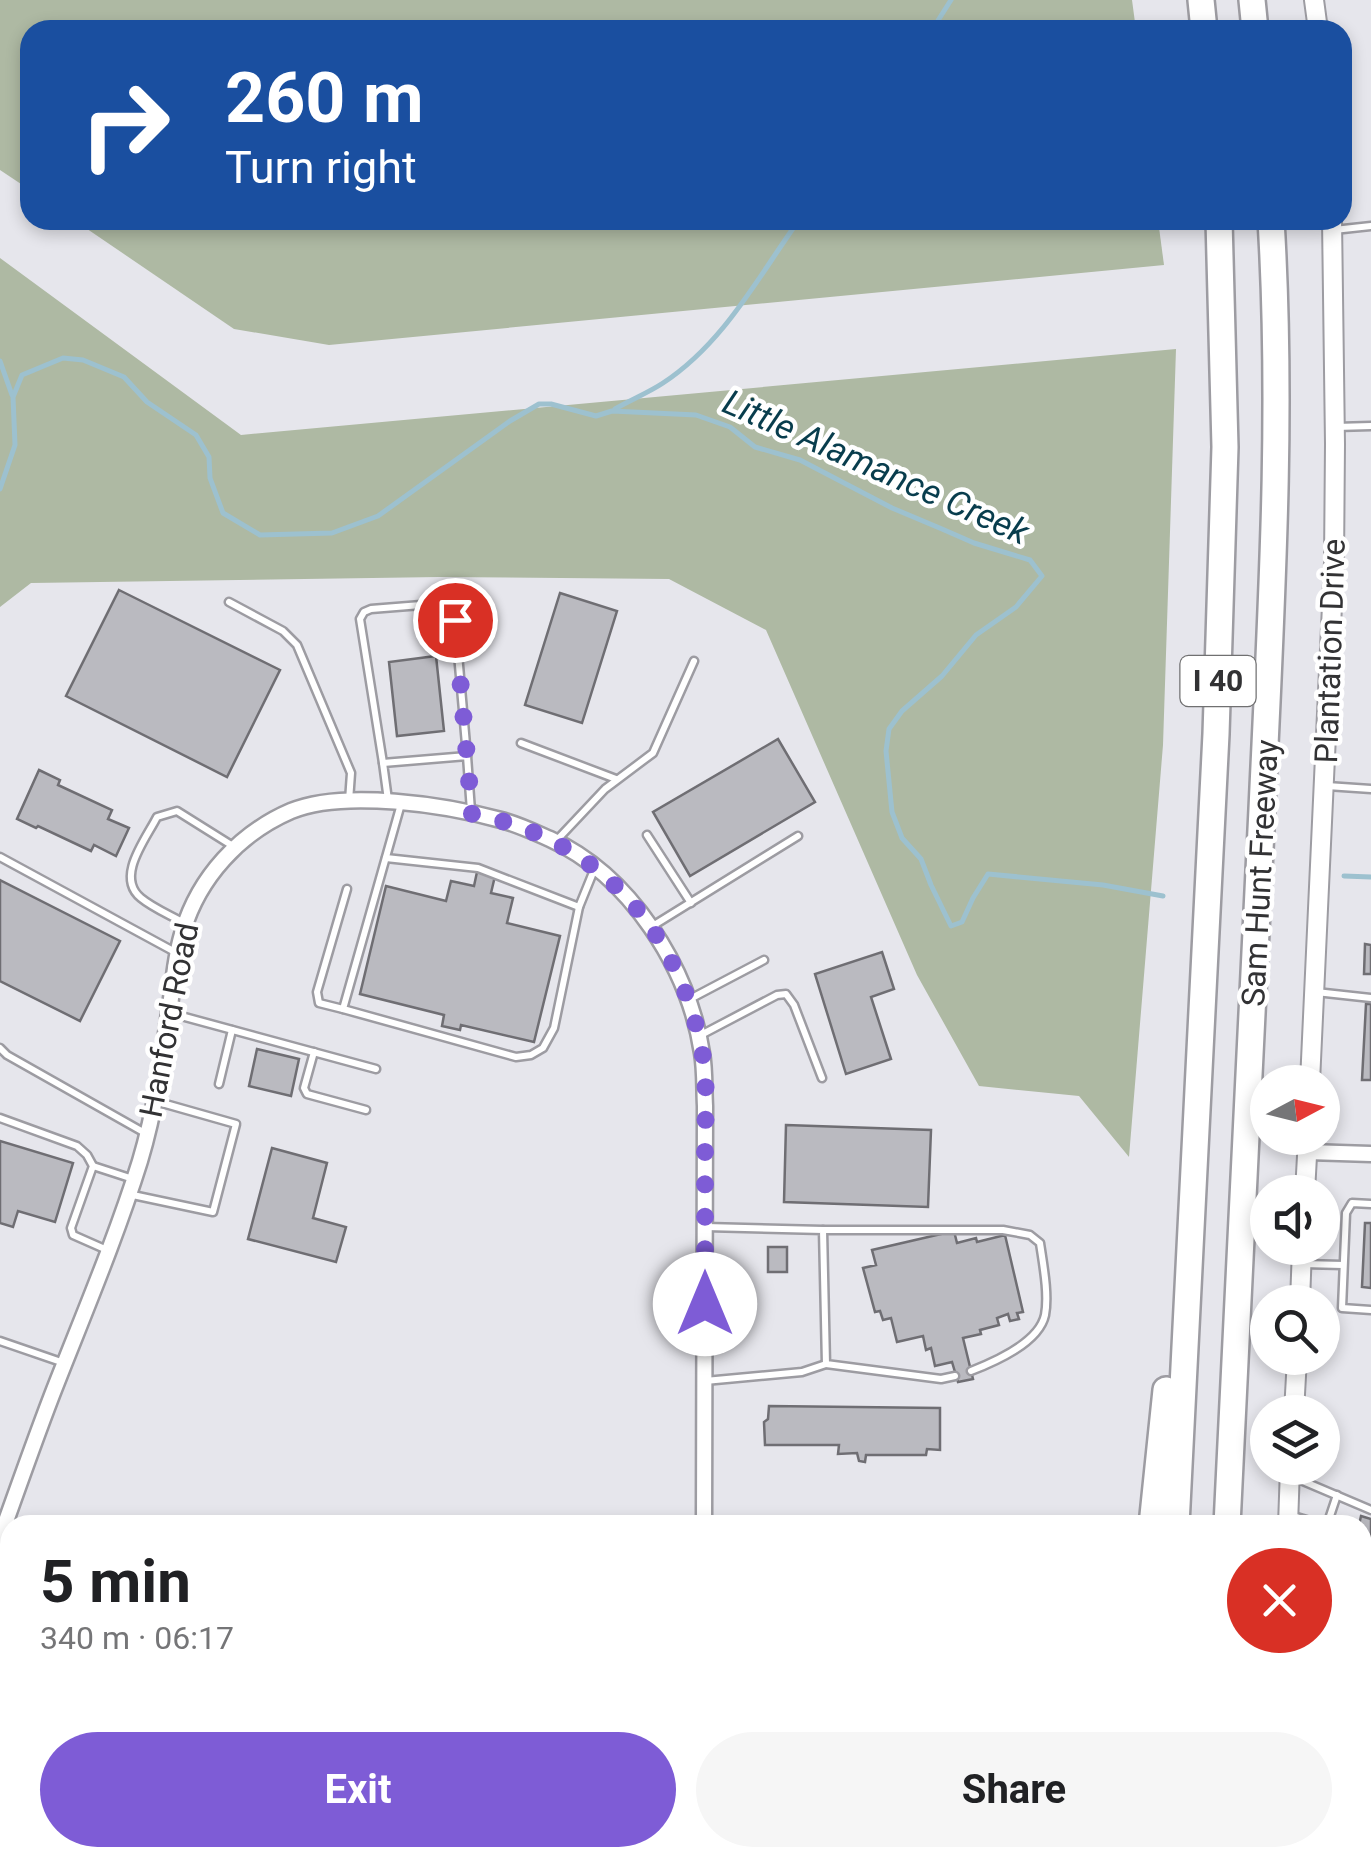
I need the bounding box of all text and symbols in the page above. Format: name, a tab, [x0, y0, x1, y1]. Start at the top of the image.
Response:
text: 260 m	[225, 57, 424, 139]
icon: right	[60, 60, 190, 190]
text: Turn right	[225, 141, 417, 194]
water label: Little Alamance Creek	[717, 382, 1036, 554]
street label: Plantation Drive	[1307, 538, 1353, 764]
pin	[413, 578, 498, 663]
icon: arrive	[428, 593, 483, 648]
road number: I 40	[1180, 656, 1256, 706]
street label: Sam Hunt Freeway	[1234, 739, 1286, 1007]
street label: Hanford Road	[132, 920, 206, 1120]
north arrow	[1250, 1065, 1340, 1155]
map controls	[1250, 1065, 1340, 1485]
button: sound	[1250, 1175, 1340, 1265]
position arrow	[653, 1252, 757, 1356]
button: search	[1250, 1285, 1340, 1375]
button: layers	[1250, 1395, 1340, 1485]
text: 5 min	[40, 1546, 191, 1617]
button: close	[1227, 1548, 1332, 1653]
text: 340 m · 06:17	[40, 1619, 234, 1657]
button: Exit	[40, 1732, 676, 1847]
button: Share	[696, 1732, 1332, 1847]

